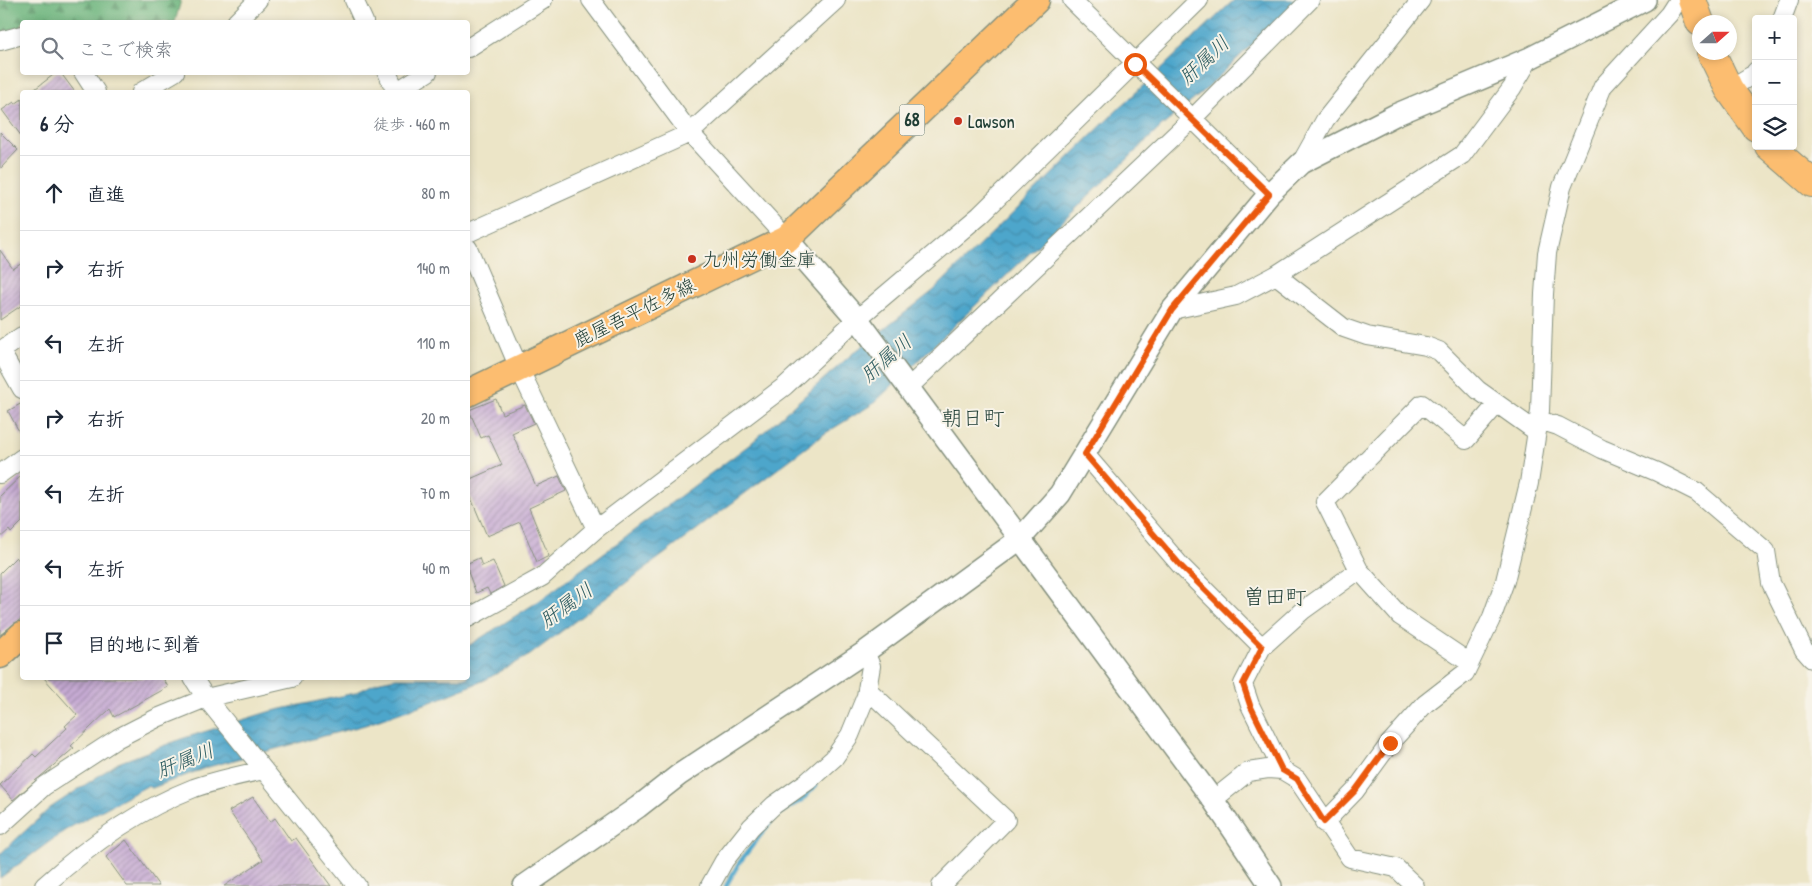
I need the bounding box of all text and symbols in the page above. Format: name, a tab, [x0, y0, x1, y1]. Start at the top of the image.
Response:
north arrow	[1692, 15, 1737, 60]
map controls	[1752, 15, 1797, 150]
button: +	[1752, 15, 1797, 60]
search box	[20, 20, 470, 75]
water label: 肝属川	[1173, 29, 1235, 90]
icon: search	[38, 34, 66, 62]
text: ここで検索	[78, 36, 173, 62]
route start	[1124, 53, 1147, 76]
button: −	[1752, 60, 1797, 105]
road number: 68	[900, 104, 924, 136]
button: layers	[1752, 105, 1797, 150]
place label: Lawson	[968, 108, 1015, 134]
text: 6 分	[40, 109, 74, 138]
text: 徒歩 · 460 m	[373, 113, 450, 135]
marker: Lawson	[952, 115, 964, 127]
icon: ahead	[40, 179, 68, 207]
text: 直進	[87, 181, 125, 207]
text: 80 m	[421, 182, 450, 204]
place label: 九州労働金庫	[702, 246, 816, 272]
marker: 九州労働金庫	[686, 253, 698, 265]
icon: right	[40, 254, 68, 282]
text: 右折	[87, 256, 125, 282]
text: 140 m	[416, 257, 450, 279]
street label: 鹿屋吾平佐多線	[569, 271, 699, 353]
water label: 肝属川	[854, 328, 917, 387]
icon: left	[40, 329, 68, 357]
text: 左折	[87, 331, 125, 357]
text: 110 m	[417, 332, 450, 354]
district label: 朝日町	[942, 403, 1005, 432]
icon: right	[40, 404, 68, 432]
text: 右折	[87, 406, 125, 432]
text: 20 m	[421, 407, 450, 429]
icon: left	[40, 479, 68, 507]
text: 左折	[87, 481, 125, 507]
text: 70 m	[420, 482, 450, 504]
icon: left	[40, 554, 68, 582]
text: 左折	[87, 556, 125, 582]
text: 40 m	[422, 557, 450, 579]
water label: 肝属川	[534, 576, 598, 633]
district label: 曽田町	[1244, 582, 1307, 611]
icon: arrive	[40, 629, 68, 657]
text: 目的地に到着	[87, 631, 201, 657]
route end	[1379, 732, 1402, 755]
water label: 肝属川	[152, 736, 218, 783]

